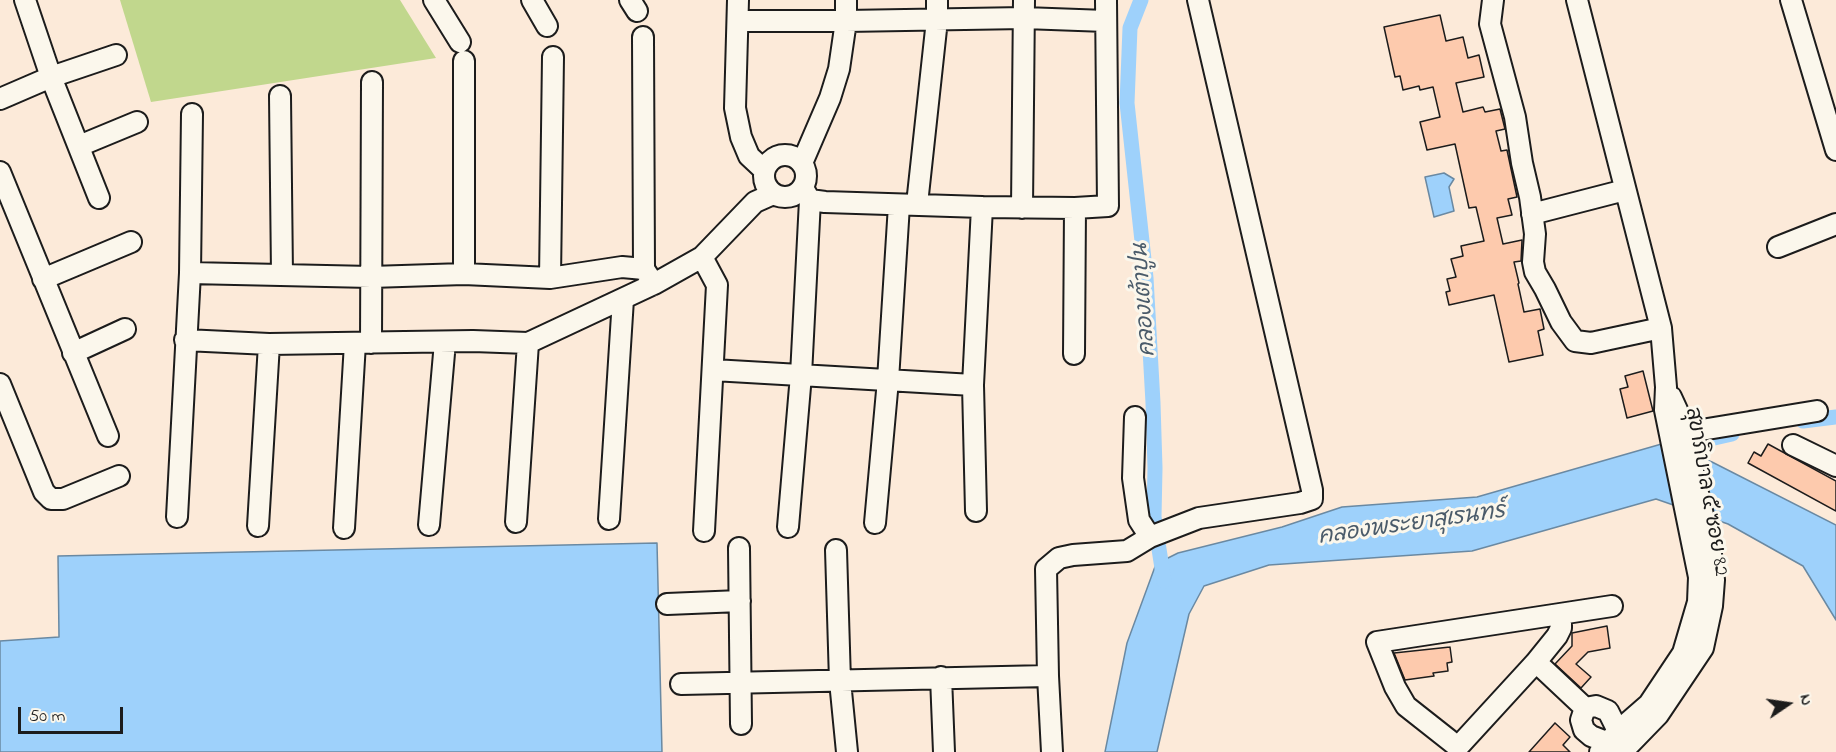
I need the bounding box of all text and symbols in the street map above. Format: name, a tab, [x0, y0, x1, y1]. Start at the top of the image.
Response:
water label: คลองเต้าปูน	[1129, 242, 1163, 358]
street label: สุขาภิบาล ๕ ซอย 82	[1678, 406, 1732, 578]
water label: คลองพระยาสุเรนทร์	[1317, 500, 1507, 552]
north arrow	[1758, 674, 1818, 734]
text: N	[1793, 692, 1818, 708]
scale bar	[21, 695, 126, 733]
text: 50 m	[29, 704, 66, 730]

